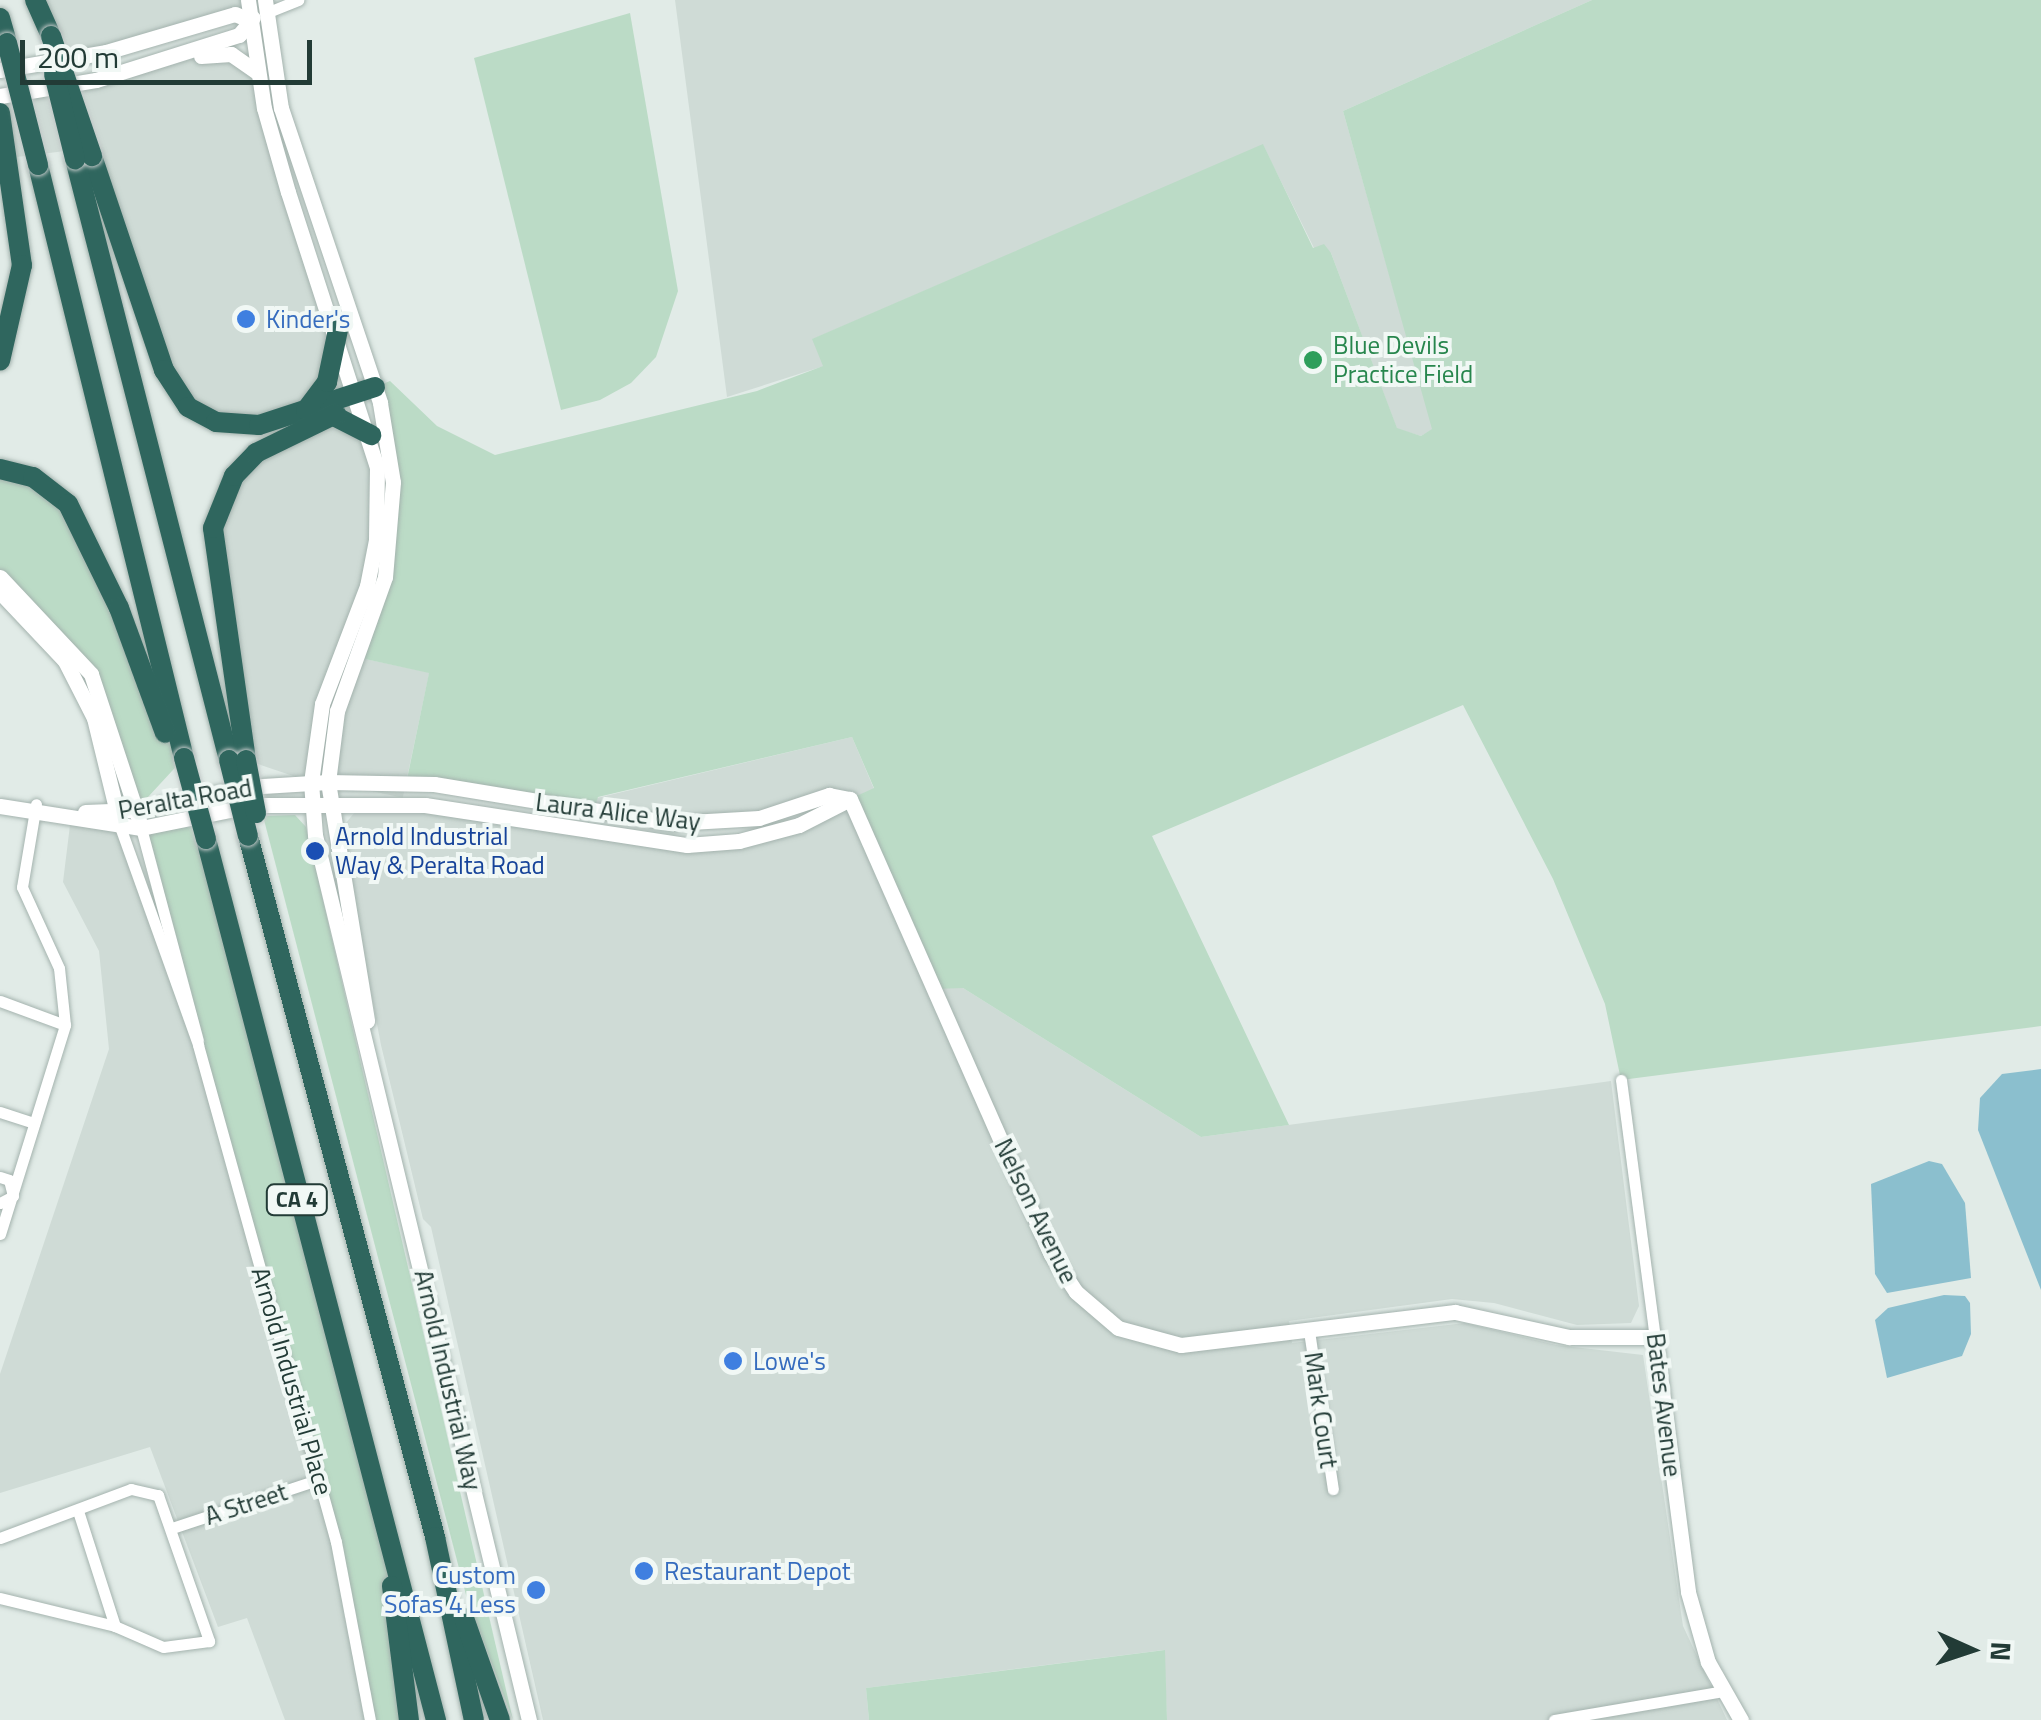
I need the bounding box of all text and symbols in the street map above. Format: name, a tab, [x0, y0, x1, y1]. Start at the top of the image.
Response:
scale bar	[25, 20, 318, 82]
text: 200 m	[37, 34, 119, 80]
place label: Kinder's	[266, 304, 350, 334]
marker: Kinder's	[235, 308, 257, 330]
place label: Blue Devils Practice Field	[1333, 331, 1473, 390]
marker: Blue Devils Practice Field	[1302, 349, 1324, 371]
street label: Peralta Road	[116, 772, 254, 826]
street label: Laura Alice Way	[534, 787, 702, 837]
place label: Arnold Industrial Way & Peralta Road	[335, 822, 545, 881]
marker: Arnold Industrial Way & Peralta Road	[304, 840, 326, 862]
street label: Nelson Avenue	[988, 1134, 1084, 1288]
road number: CA 4	[264, 1183, 330, 1217]
street label: Arnold Industrial Place	[245, 1264, 339, 1498]
street label: Arnold Industrial Way	[408, 1267, 488, 1493]
street label: Bates Avenue	[1640, 1331, 1688, 1479]
place label: Lowe's	[753, 1346, 826, 1376]
marker: Lowe's	[722, 1350, 744, 1372]
street label: Mark Court	[1298, 1350, 1344, 1470]
street label: A Street	[201, 1477, 291, 1531]
place label: Restaurant Depot	[664, 1556, 851, 1586]
marker: Restaurant Depot	[633, 1560, 655, 1582]
place label: Custom Sofas 4 Less	[384, 1561, 516, 1620]
marker: Custom Sofas 4 Less	[525, 1579, 547, 1601]
north arrow	[1921, 1600, 2021, 1700]
text: N	[1979, 1641, 2023, 1662]

